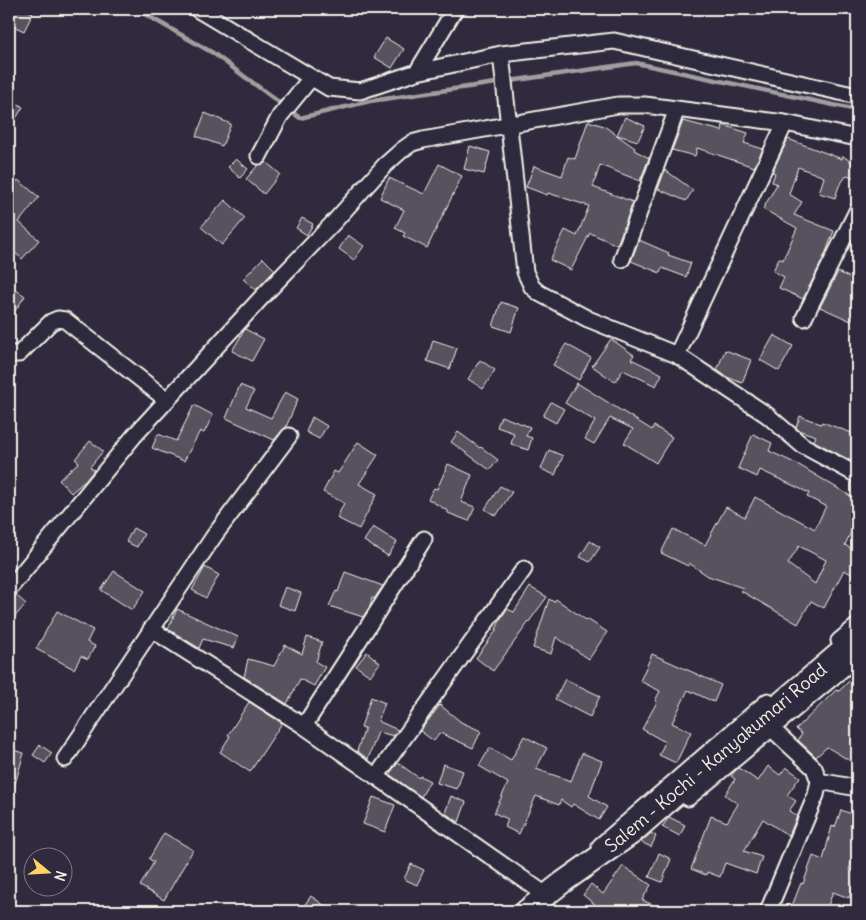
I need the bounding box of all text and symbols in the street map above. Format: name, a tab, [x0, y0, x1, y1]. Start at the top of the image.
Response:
street label: Salem - Kochi - Kanyakumari Road	[600, 658, 832, 857]
north arrow	[22, 848, 72, 898]
text: N	[50, 869, 70, 883]

